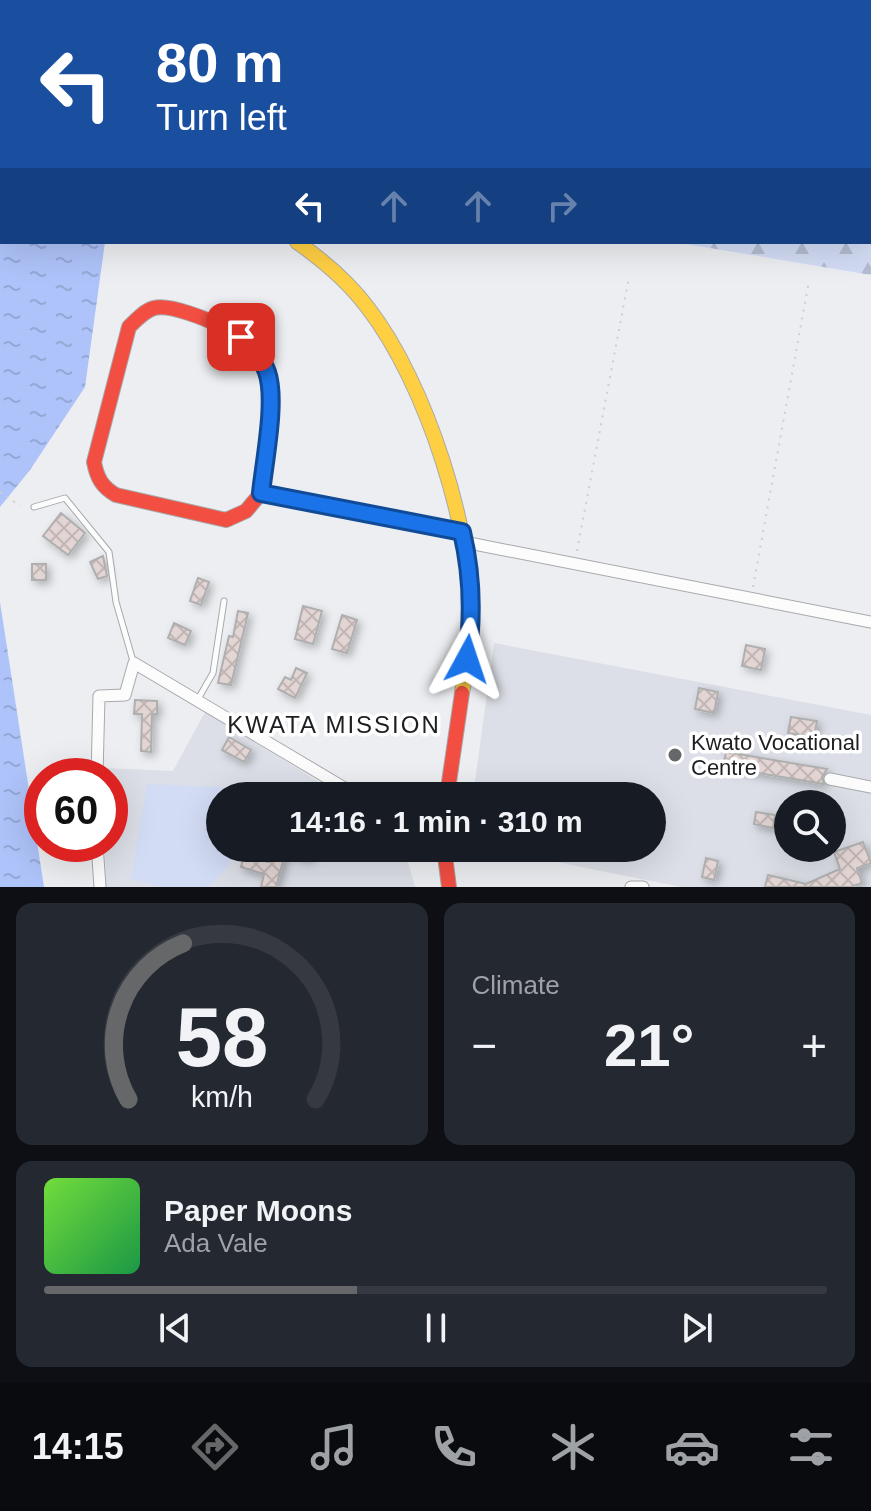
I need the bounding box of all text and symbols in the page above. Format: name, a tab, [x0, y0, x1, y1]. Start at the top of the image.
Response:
text: 80 m	[156, 31, 284, 94]
icon: left	[24, 32, 128, 136]
text: Turn left	[156, 97, 287, 138]
icon: left	[288, 184, 332, 228]
icon: ahead	[372, 184, 416, 228]
icon: ahead	[456, 184, 500, 228]
icon: right	[540, 184, 584, 228]
pin	[207, 303, 275, 371]
icon: arrive	[219, 315, 263, 359]
position arrow	[425, 617, 509, 701]
district label: KWATA MISSION	[227, 711, 441, 738]
place label: Kwato Vocational Centre	[691, 730, 860, 780]
marker: Kwato Vocational Centre	[666, 746, 684, 764]
speed limit sign: 60	[24, 758, 128, 862]
map controls	[774, 790, 846, 862]
button: search	[774, 790, 846, 862]
text: 14:16 · 1 min · 310 m	[289, 805, 583, 838]
text: Climate	[472, 970, 560, 1000]
text: 58	[175, 991, 268, 1084]
text: 21°	[604, 1012, 695, 1079]
text: −	[472, 1021, 497, 1070]
text: +	[801, 1021, 827, 1070]
text: km/h	[191, 1081, 253, 1113]
text: Paper Moons	[164, 1194, 352, 1227]
text: Ada Vale	[164, 1228, 268, 1258]
icon: previous	[153, 1306, 197, 1350]
icon: pause	[414, 1306, 458, 1350]
icon: next	[675, 1306, 719, 1350]
icon: directions	[187, 1419, 243, 1475]
icon: music	[306, 1419, 362, 1475]
icon: phone	[426, 1419, 482, 1475]
icon: climate	[545, 1419, 601, 1475]
icon: car	[664, 1419, 720, 1475]
icon: filters	[783, 1419, 839, 1475]
text: 14:15	[32, 1426, 124, 1467]

